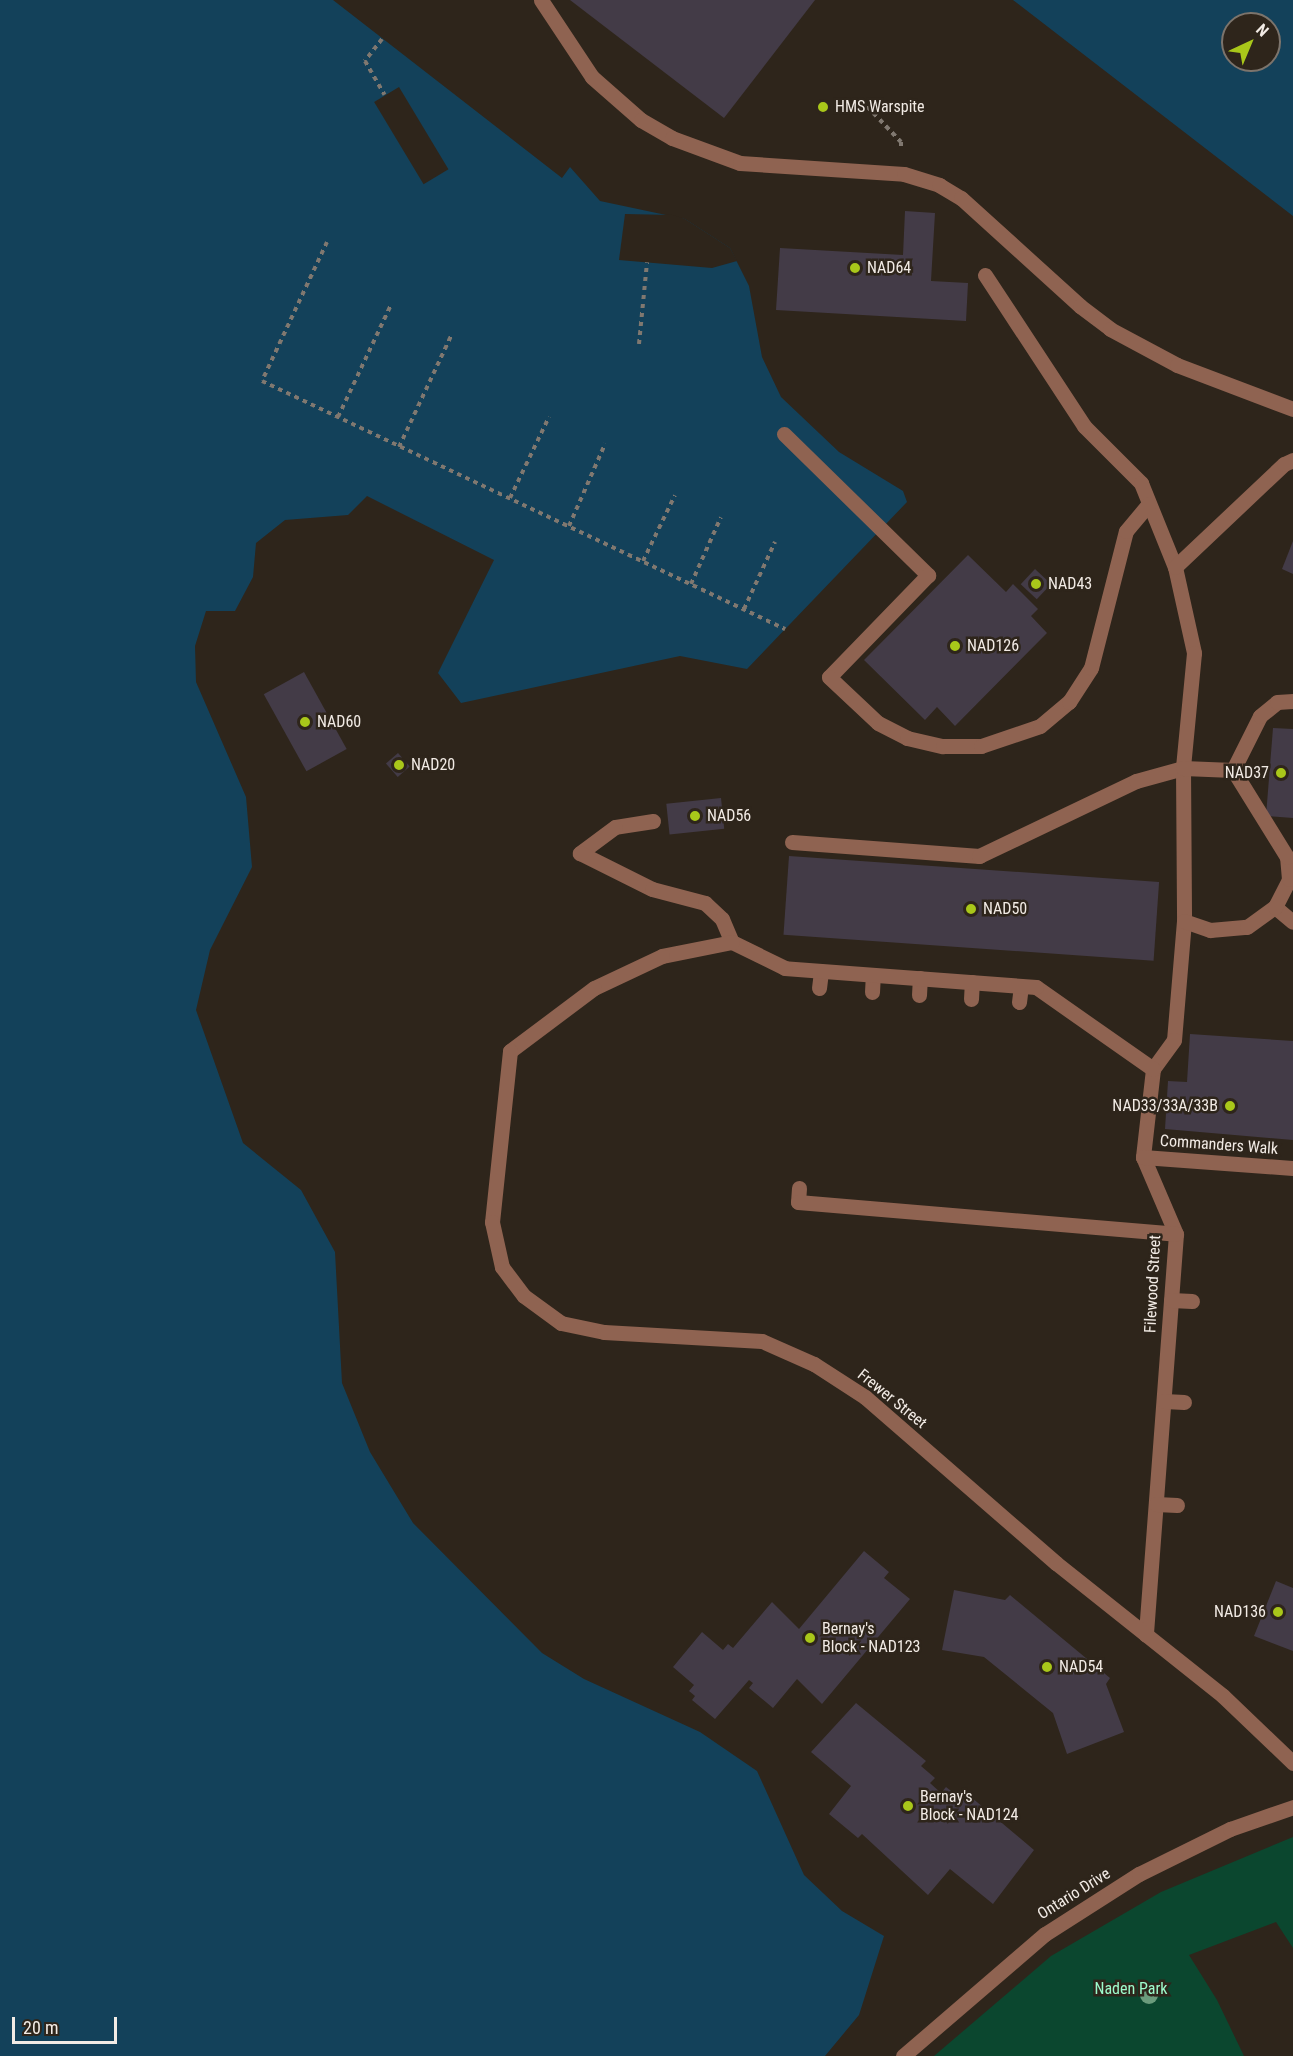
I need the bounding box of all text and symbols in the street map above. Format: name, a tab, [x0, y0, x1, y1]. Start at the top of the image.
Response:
north arrow	[1221, 12, 1281, 72]
text: N	[1252, 20, 1273, 40]
place label: HMS Warspite	[835, 97, 925, 117]
marker: HMS Warspite	[816, 100, 830, 114]
place label: NAD64	[867, 258, 911, 278]
marker: NAD64	[848, 261, 862, 275]
place label: NAD43	[1048, 574, 1092, 594]
marker: NAD43	[1029, 577, 1043, 591]
place label: NAD126	[967, 636, 1019, 656]
marker: NAD126	[948, 639, 962, 653]
place label: NAD60	[317, 712, 361, 732]
marker: NAD60	[298, 715, 312, 729]
place label: NAD20	[411, 755, 455, 775]
marker: NAD20	[392, 758, 406, 772]
place label: NAD37	[1225, 763, 1269, 783]
marker: NAD37	[1274, 766, 1288, 780]
place label: NAD56	[707, 806, 751, 826]
marker: NAD56	[688, 809, 702, 823]
place label: NAD50	[983, 899, 1027, 919]
marker: NAD50	[964, 902, 978, 916]
place label: NAD33/33A/33B	[1112, 1096, 1218, 1116]
marker: NAD33/33A/33B	[1223, 1099, 1237, 1113]
street label: Commanders Walk	[1159, 1131, 1279, 1159]
street label: Filewood Street	[1141, 1235, 1165, 1333]
street label: Frewer Street	[853, 1365, 931, 1433]
place label: NAD136	[1214, 1602, 1266, 1622]
marker: NAD136	[1271, 1605, 1285, 1619]
place label: Bernay's Block - NAD123	[822, 1619, 920, 1657]
marker: Bernay's Block - NAD123	[803, 1631, 817, 1645]
place label: NAD54	[1059, 1657, 1103, 1677]
marker: NAD54	[1040, 1660, 1054, 1674]
place label: Bernay's Block - NAD124	[920, 1787, 1018, 1825]
marker: Bernay's Block - NAD124	[901, 1799, 915, 1813]
street label: Ontario Drive	[1034, 1864, 1114, 1924]
park label: Naden Park	[1095, 1979, 1167, 1999]
scale bar	[15, 2005, 120, 2043]
text: 20 m	[23, 2017, 58, 2038]

